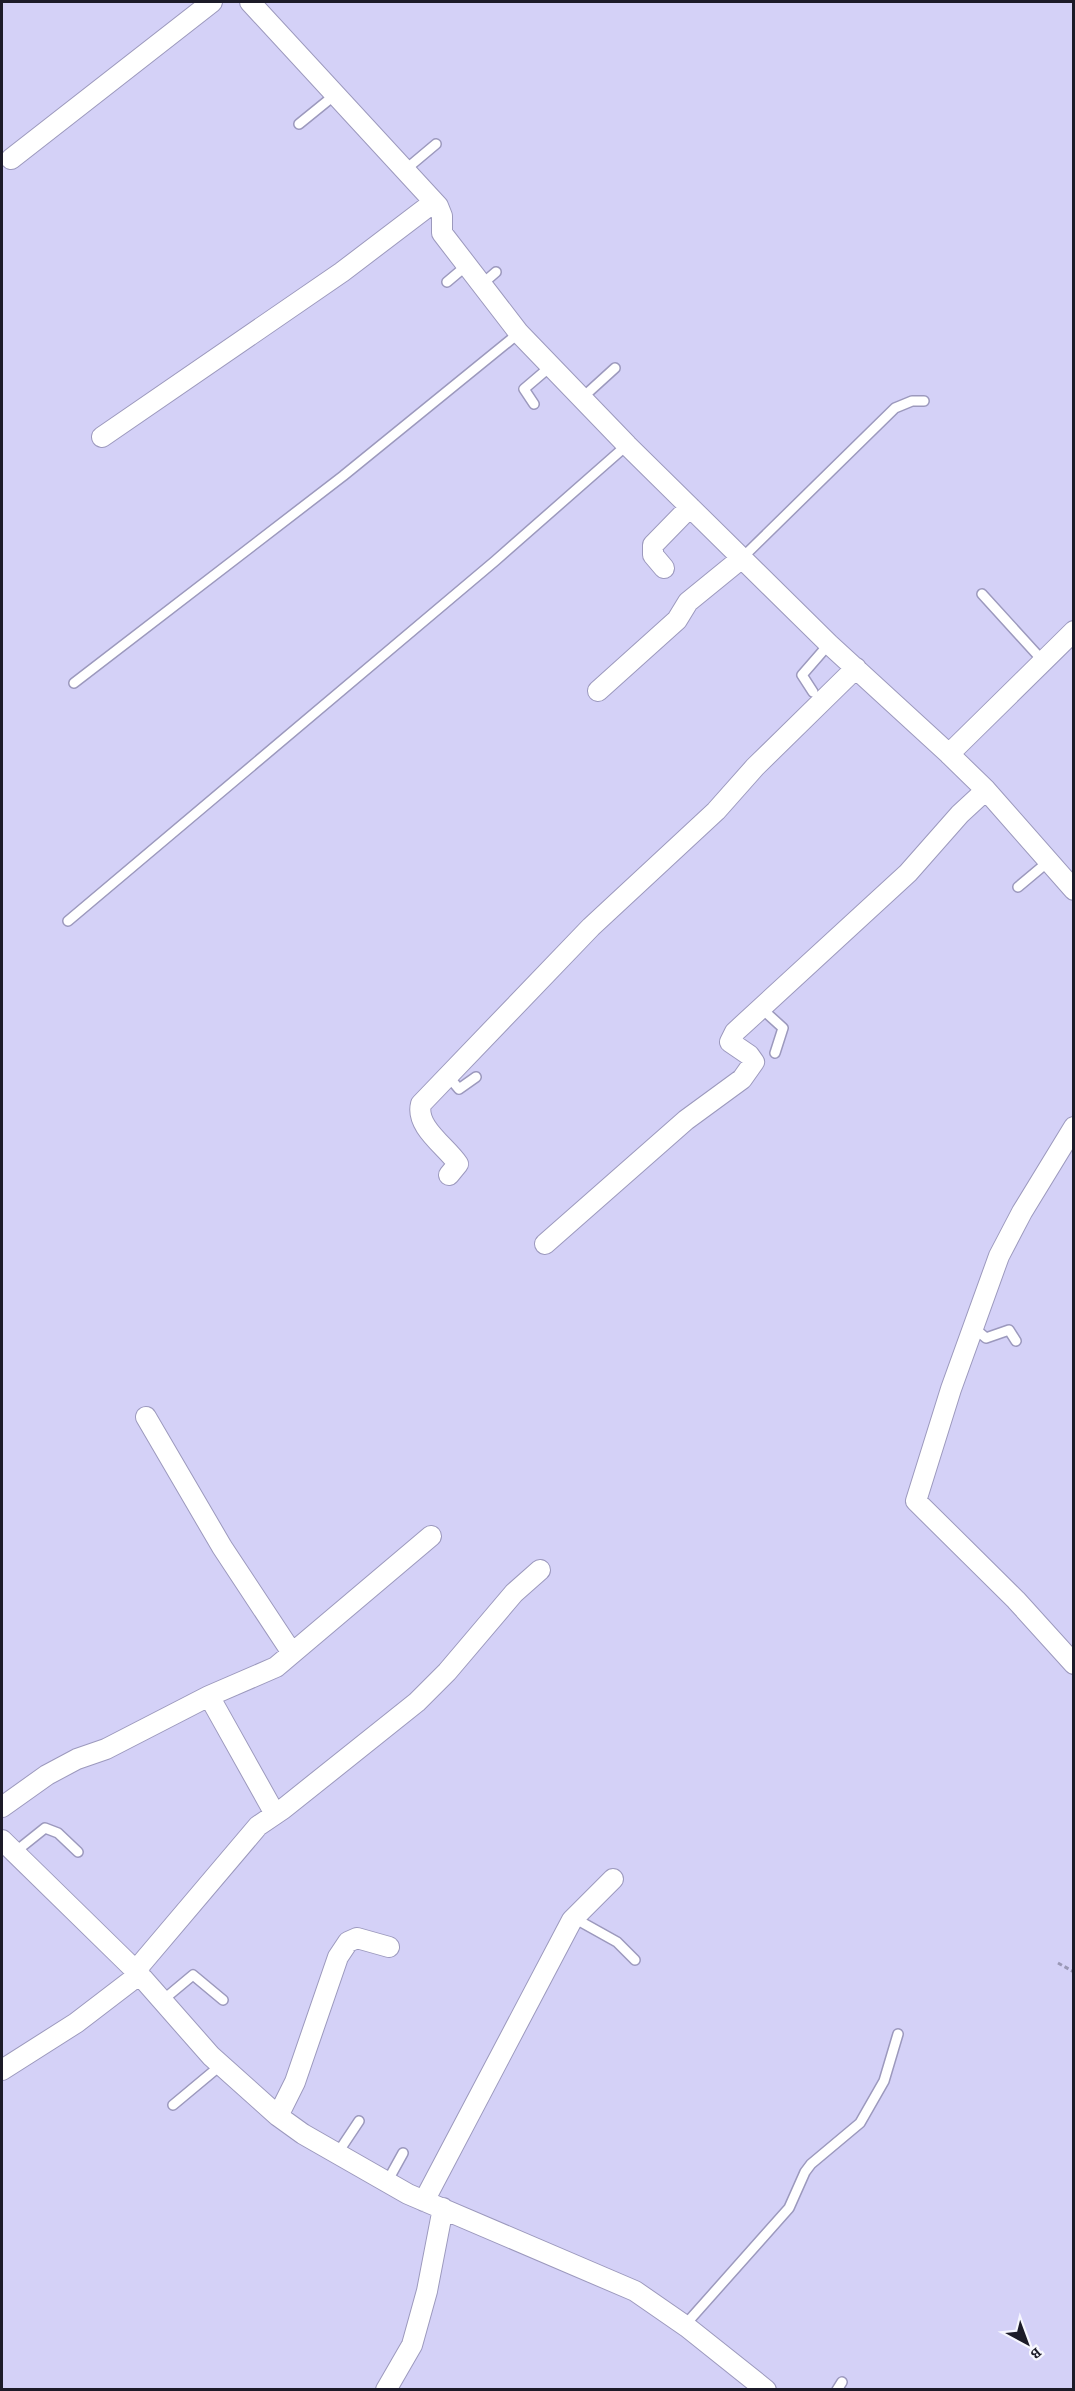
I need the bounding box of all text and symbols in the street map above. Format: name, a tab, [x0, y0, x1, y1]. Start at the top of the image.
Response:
north arrow	[997, 2313, 1057, 2373]
text: B	[1027, 2344, 1046, 2363]

